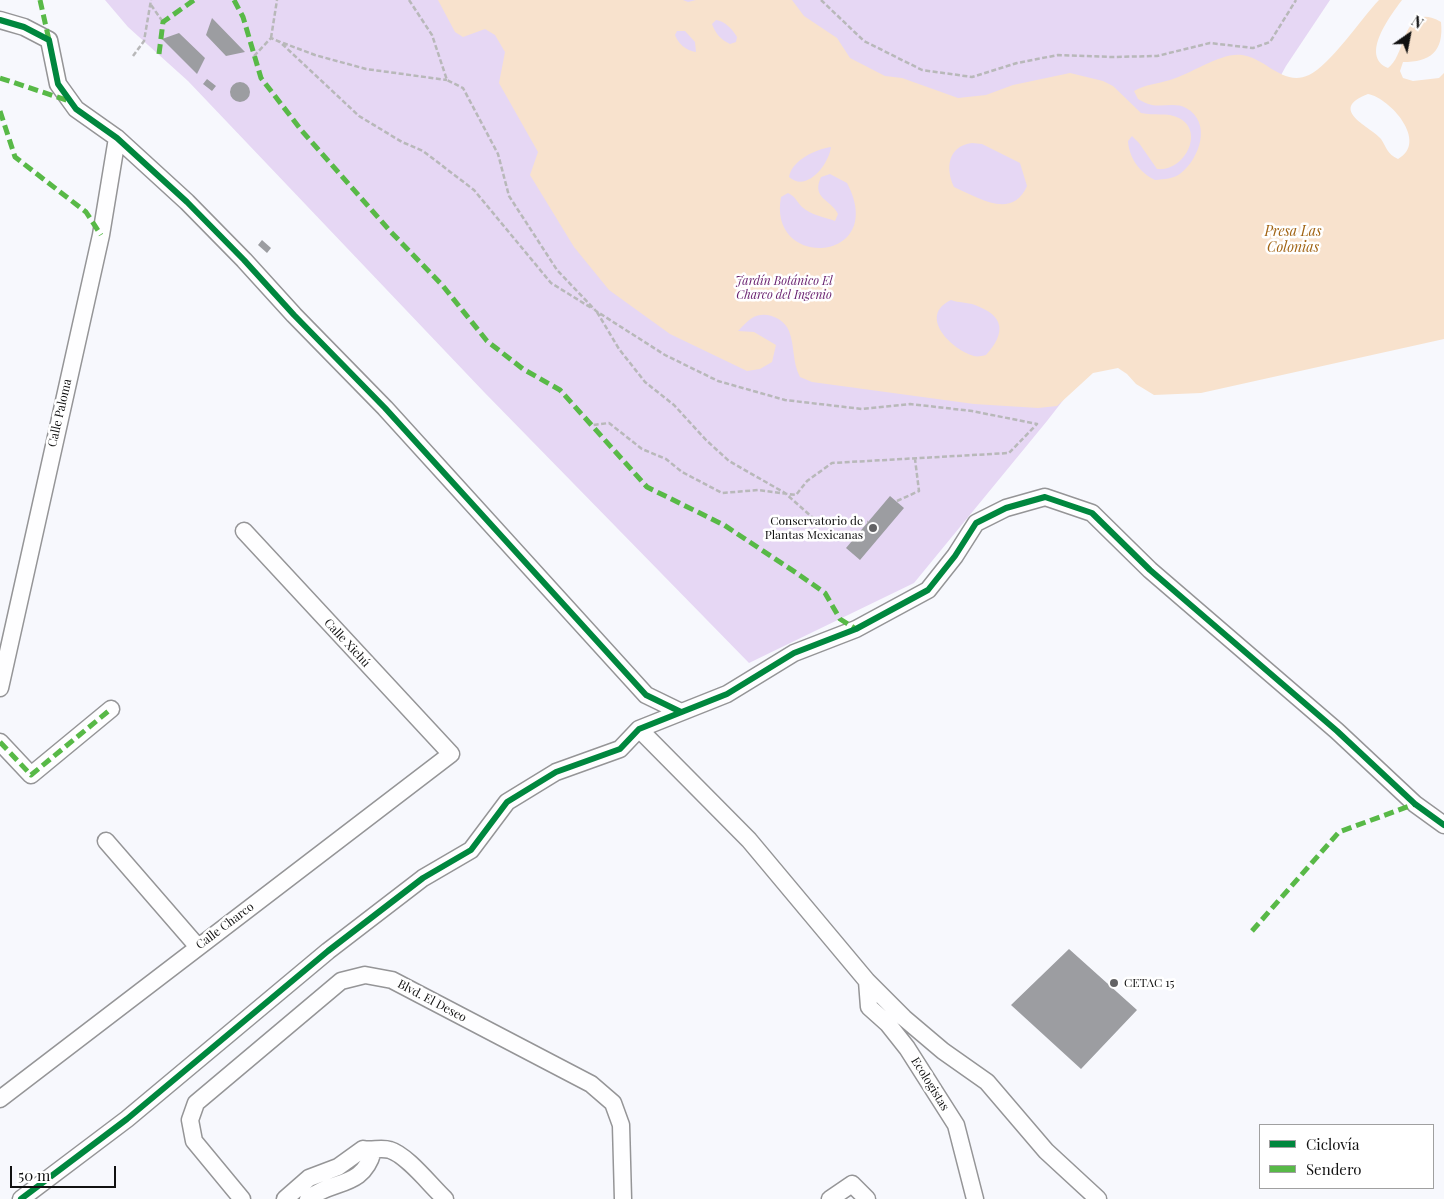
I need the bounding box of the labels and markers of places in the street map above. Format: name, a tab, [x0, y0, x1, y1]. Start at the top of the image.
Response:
place label: Conservatorio de Plantas Mexicanas	[765, 514, 863, 542]
marker: Conservatorio de Plantas Mexicanas	[867, 522, 879, 534]
place label: CETAC 15	[1124, 976, 1174, 990]
marker: CETAC 15	[1108, 977, 1120, 989]

